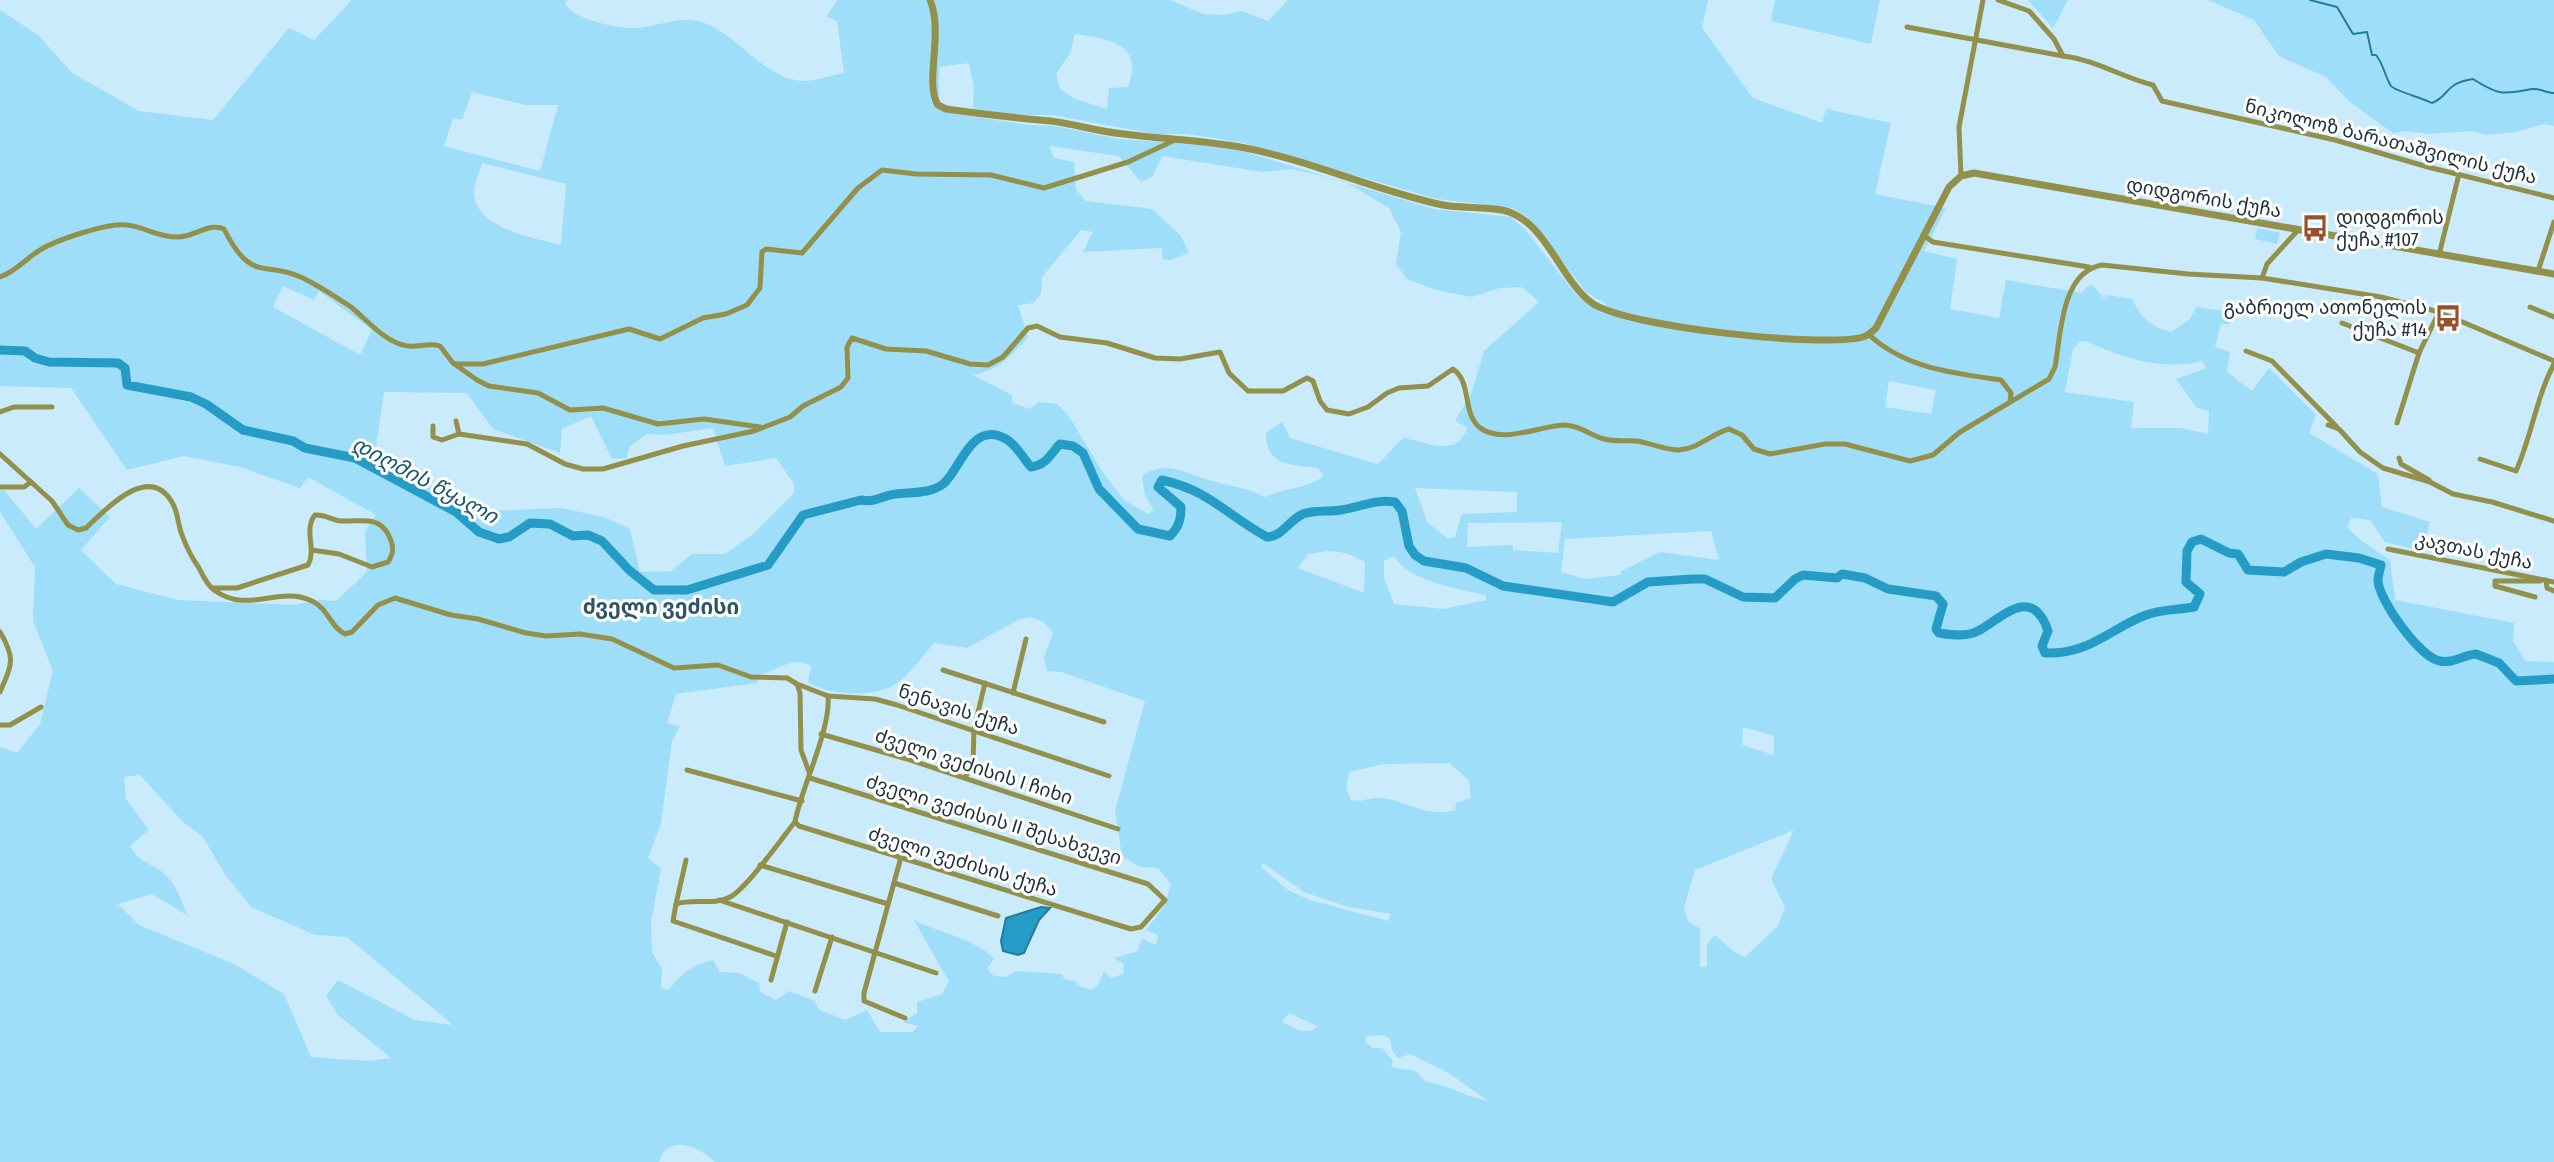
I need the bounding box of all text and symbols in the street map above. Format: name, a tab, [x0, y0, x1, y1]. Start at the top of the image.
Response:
street label: ნიკოლოზ ბარათაშვილის ქუჩა	[2242, 94, 2539, 190]
street label: დიდგორის ქუჩა	[2125, 173, 2283, 223]
place label: დიდგორის ქუჩა #107	[2336, 206, 2444, 251]
bus stop icon: დიდგორის ქუჩა #107	[2300, 213, 2330, 243]
place label: გაბრიელ ათონელის ქუჩა #14	[2224, 296, 2427, 341]
bus stop icon: გაბრიელ ათონელის ქუჩა #14	[2433, 303, 2463, 333]
water label: დიღმის წყალი	[348, 431, 503, 530]
street label: კავთას ქუჩა	[2413, 527, 2535, 574]
district label: ძველი ვეძისი	[583, 594, 739, 620]
street label: ნენავის ქუჩა	[895, 679, 1022, 740]
street label: ძველი ვეძისის I ჩიხი	[872, 724, 1076, 810]
street label: ძველი ვეძისის II შესახვევი	[863, 770, 1124, 870]
street label: ძველი ვეძისის ქუჩა	[865, 822, 1060, 902]

